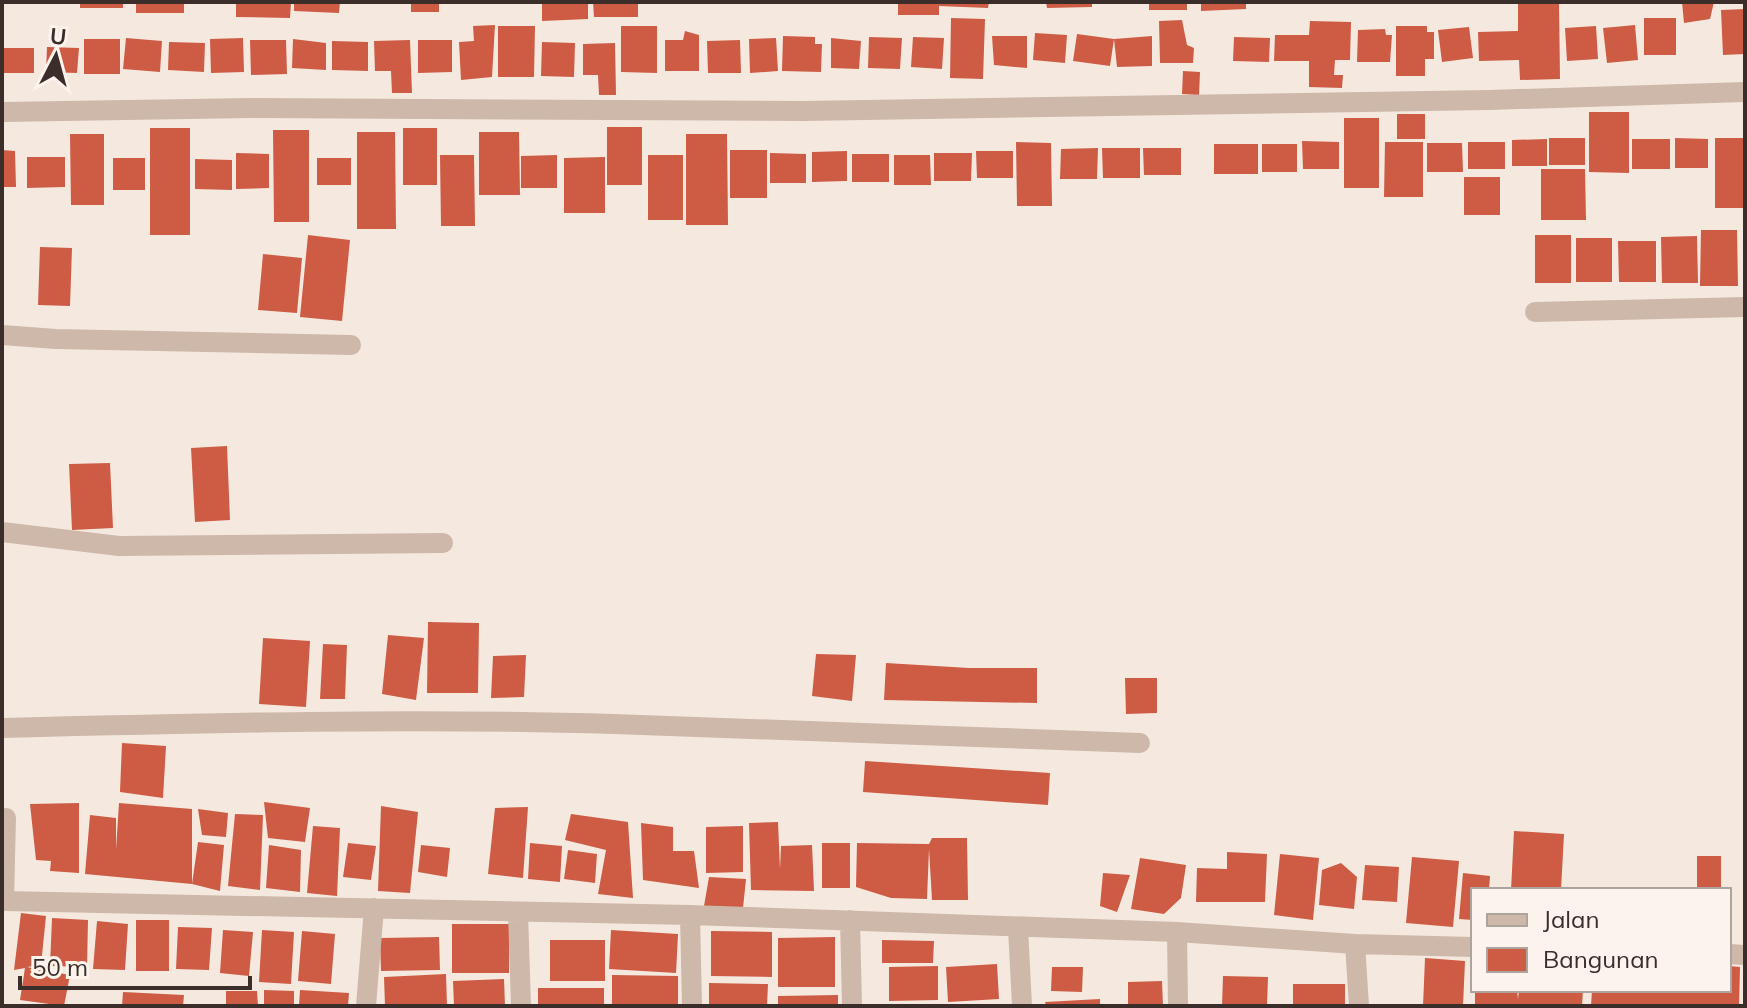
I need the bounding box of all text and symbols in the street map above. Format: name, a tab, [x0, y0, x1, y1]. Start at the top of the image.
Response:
north arrow	[16, 16, 96, 96]
text: U	[49, 21, 68, 51]
legend	[1471, 888, 1731, 992]
text: Jalan	[1543, 904, 1599, 934]
scale bar	[20, 940, 250, 990]
text: Bangunan	[1543, 944, 1659, 974]
text: 50 m	[32, 952, 88, 982]

